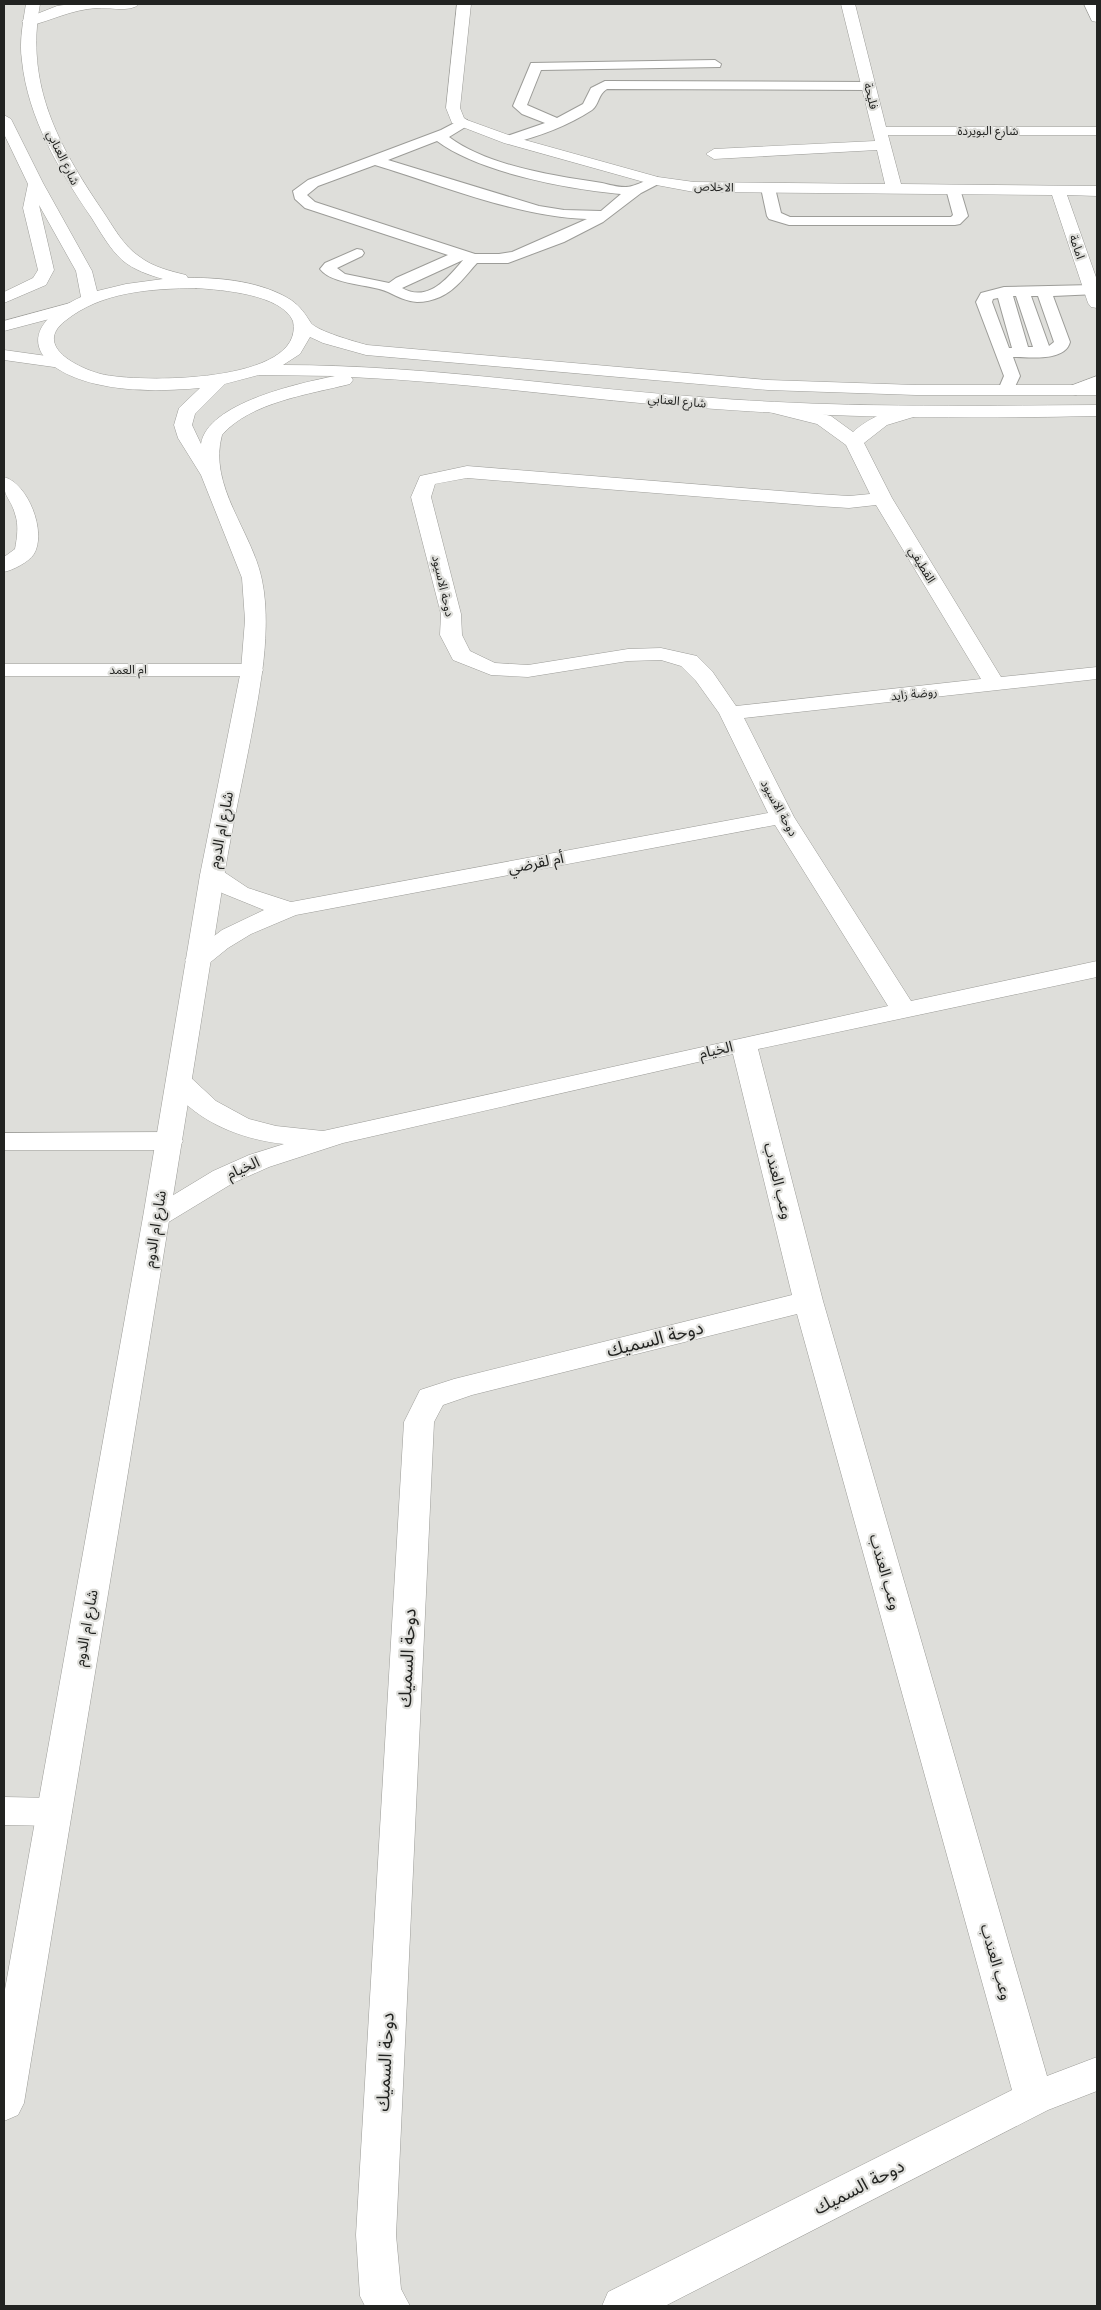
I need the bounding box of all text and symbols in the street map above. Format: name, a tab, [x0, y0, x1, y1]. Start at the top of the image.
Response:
street label: فليحة	[861, 81, 882, 111]
street label: شارع البويردة	[958, 123, 1019, 140]
street label: شارع العنابي	[41, 128, 83, 189]
street label: الاخلاص	[694, 178, 734, 195]
street label: امامة	[1066, 233, 1089, 261]
street label: شارع العنابي	[647, 390, 707, 413]
street label: القطيفي	[903, 544, 939, 587]
street label: دوحة الاسيود	[429, 554, 458, 618]
street label: ام العمد	[109, 662, 147, 679]
street label: روضة زايد	[890, 684, 938, 703]
street label: دوحة الاسيود	[758, 777, 801, 839]
street label: شارع ام الدوم	[204, 790, 240, 870]
street label: أم لقرضي	[506, 848, 566, 880]
street label: الخيام	[697, 1036, 735, 1065]
street label: وعب العندب	[760, 1141, 797, 1221]
street label: الخيام	[223, 1152, 263, 1185]
street label: شارع ام الدوم	[139, 1189, 173, 1269]
street label: دوحة السميك	[604, 1315, 706, 1362]
street label: وعب العندب	[866, 1532, 905, 1612]
street label: شارع ام الدوم	[69, 1588, 105, 1668]
street label: دوحة السميك	[392, 1608, 421, 1708]
street label: وعب العندب	[977, 1922, 1016, 2002]
street label: دوحة السميك	[370, 2012, 399, 2112]
street label: دوحة السميك	[810, 2154, 908, 2219]

